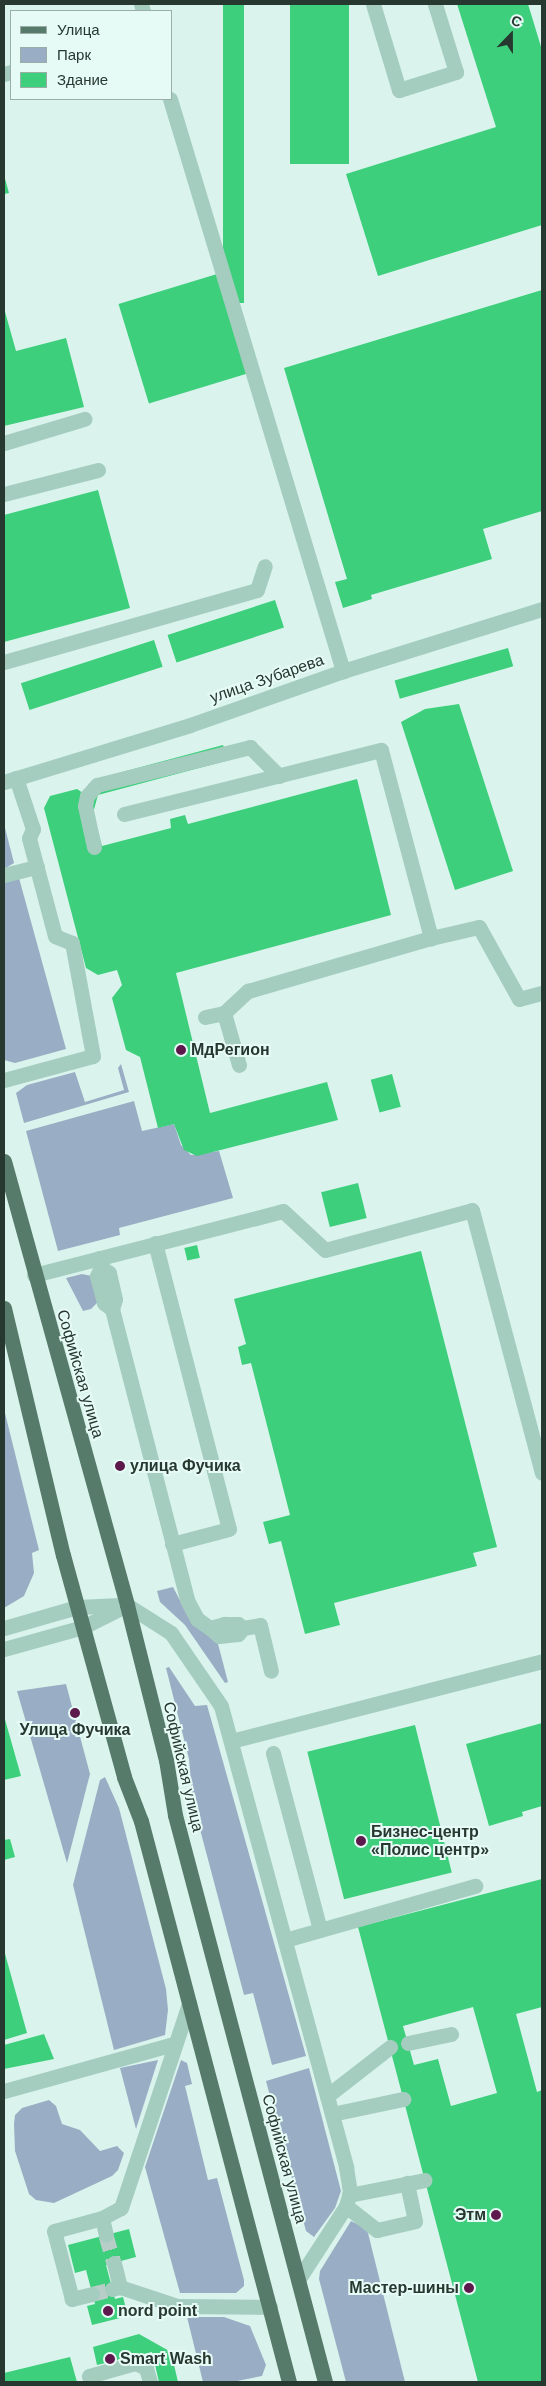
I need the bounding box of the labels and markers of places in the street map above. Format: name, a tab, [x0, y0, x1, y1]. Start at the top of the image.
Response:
place label: МдРегион	[191, 1040, 270, 1060]
marker: МдРегион	[175, 1044, 187, 1056]
place label: улица Фучика	[130, 1456, 241, 1476]
marker: улица Фучика	[114, 1460, 126, 1472]
marker: Улица Фучика	[69, 1707, 81, 1719]
place label: Улица Фучика	[20, 1720, 130, 1740]
place label: Бизнес-центр «Полис центр»	[371, 1822, 489, 1860]
marker: Бизнес-центр «Полис центр»	[355, 1835, 367, 1847]
place label: Этм	[455, 2205, 486, 2225]
marker: Этм	[490, 2209, 502, 2221]
place label: Мастер-шины	[349, 2278, 459, 2298]
marker: Мастер-шины	[463, 2282, 475, 2294]
place label: nord point	[118, 2301, 197, 2321]
marker: nord point	[102, 2305, 114, 2317]
place label: Smart Wash	[120, 2349, 212, 2369]
marker: Smart Wash	[104, 2353, 116, 2365]

